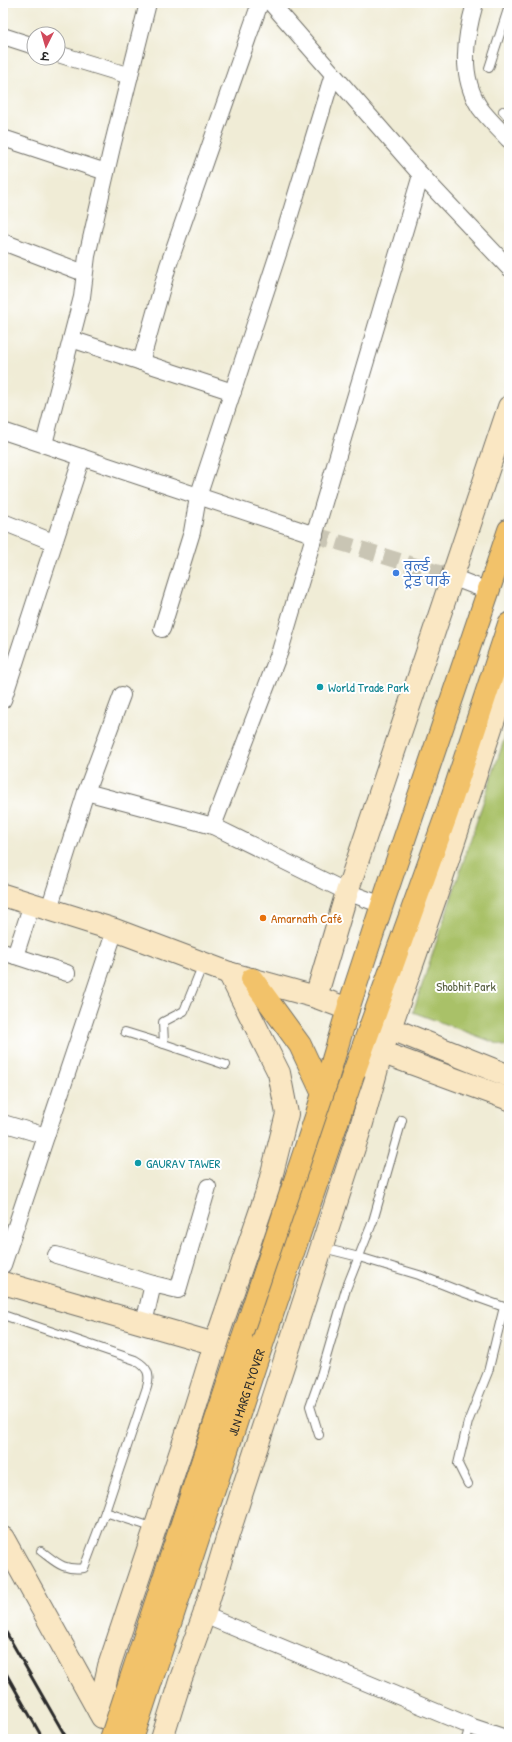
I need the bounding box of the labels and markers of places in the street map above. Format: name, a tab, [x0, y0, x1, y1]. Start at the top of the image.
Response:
place label: वर्ल्ड ट्रेड पार्क	[403, 556, 451, 590]
marker: वर्ल्ड ट्रेड पार्क	[391, 568, 401, 578]
place label: World Trade Park	[328, 678, 410, 696]
marker: World Trade Park	[315, 682, 325, 692]
place label: Amarnath Café	[271, 909, 342, 927]
marker: Amarnath Café	[258, 913, 268, 923]
place label: GAURAV TAWER	[146, 1154, 220, 1172]
marker: GAURAV TAWER	[133, 1158, 143, 1168]

